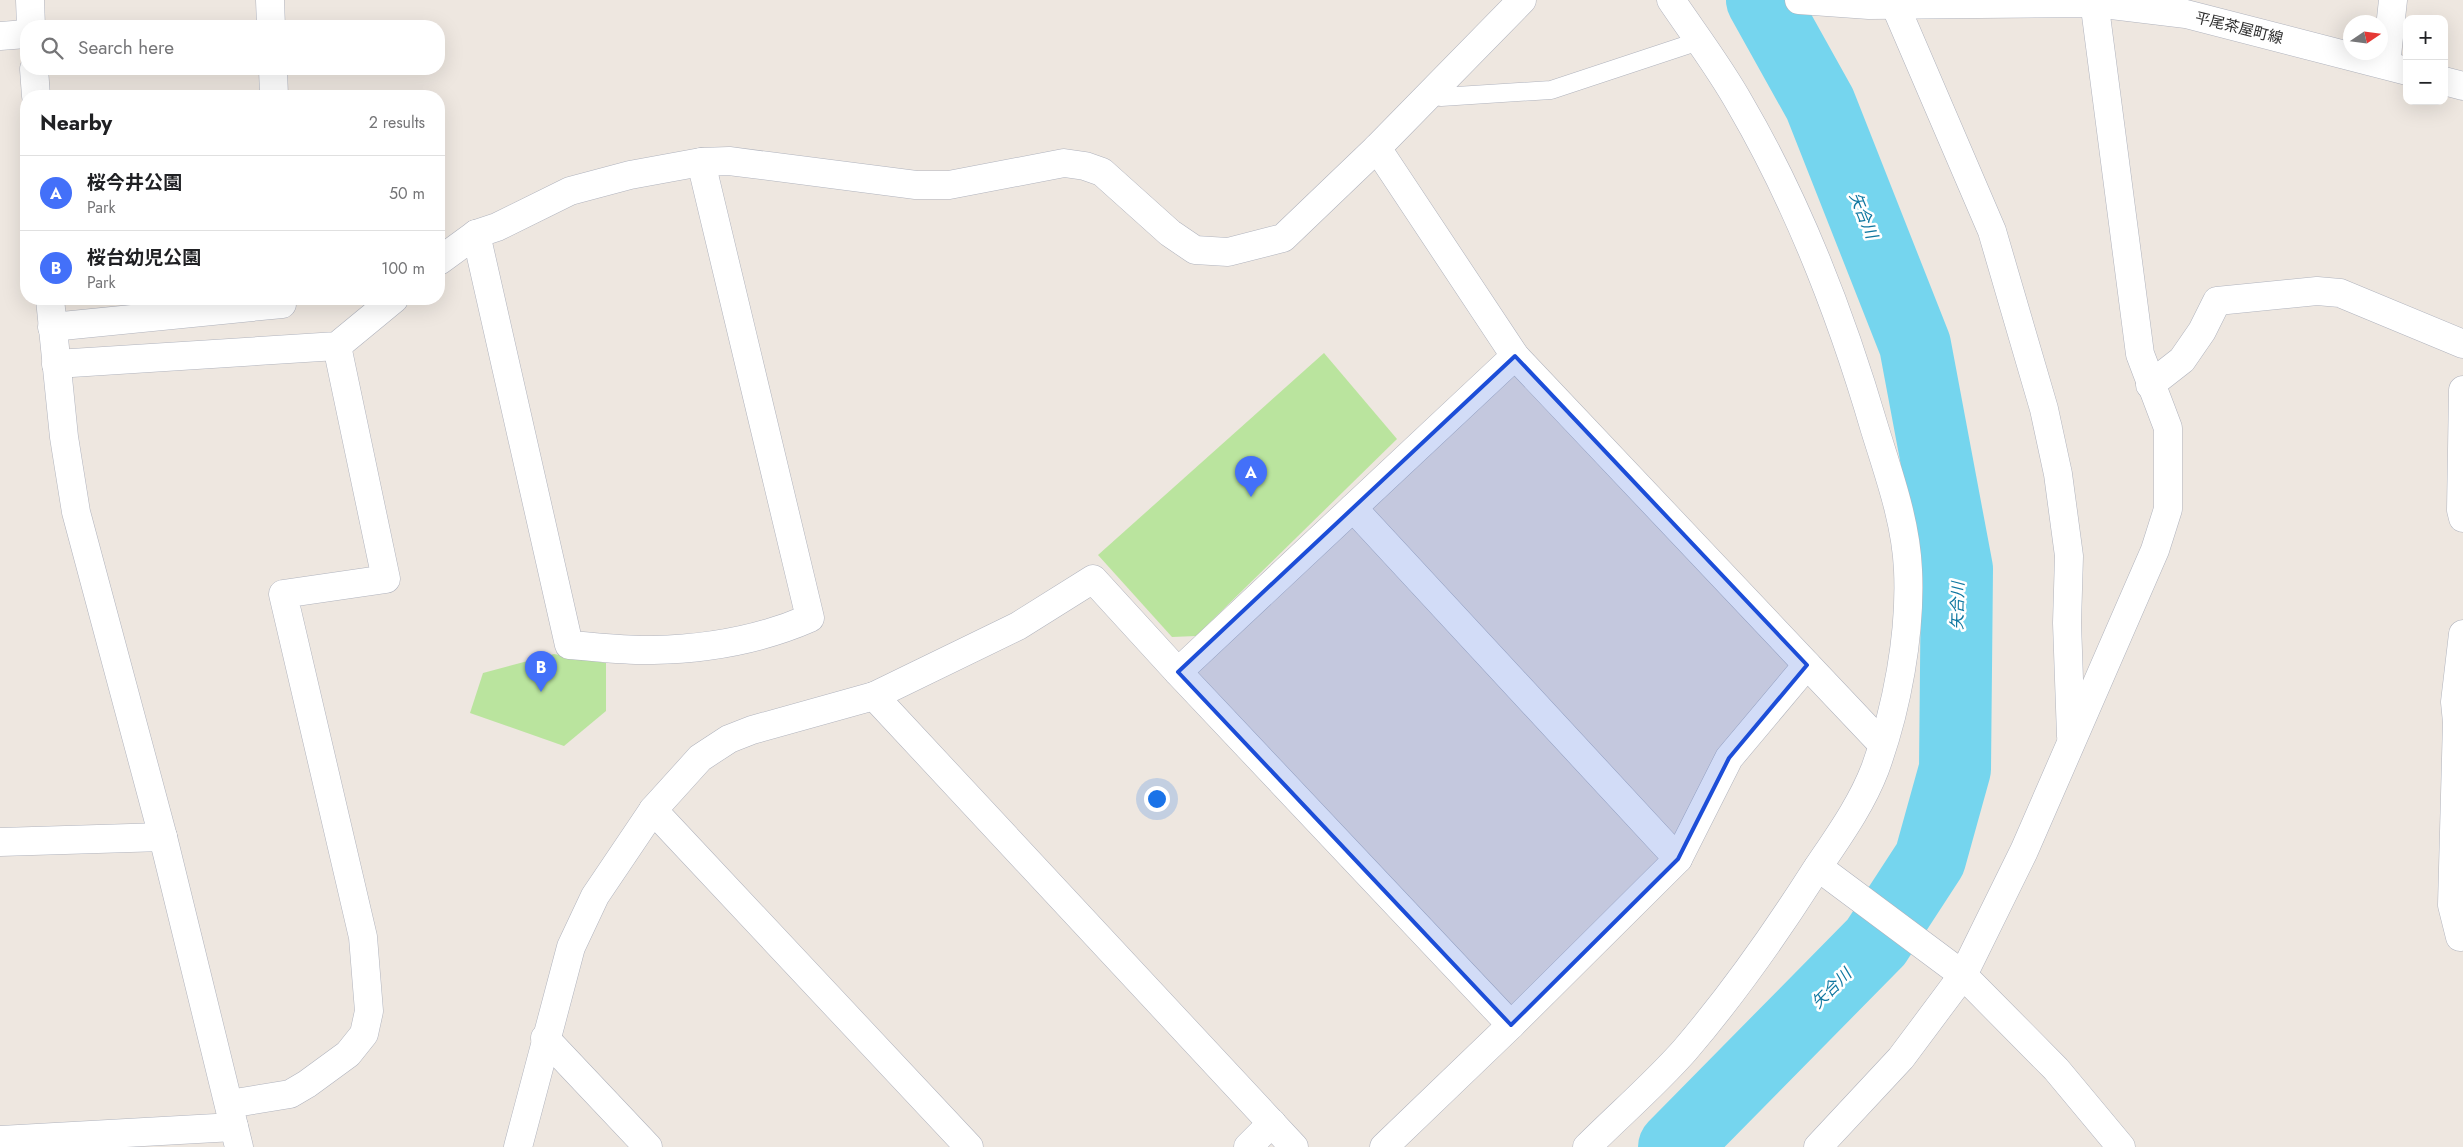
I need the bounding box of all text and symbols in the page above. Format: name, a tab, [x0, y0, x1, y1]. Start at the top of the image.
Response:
street label: 平尾茶屋町線	[2193, 6, 2285, 50]
north arrow	[2343, 15, 2388, 60]
map controls	[2403, 15, 2448, 105]
button: +	[2403, 15, 2448, 60]
search box	[20, 20, 445, 75]
icon: search	[38, 34, 66, 62]
text: Search here	[78, 34, 174, 61]
button: −	[2403, 60, 2448, 105]
text: Nearby	[40, 108, 112, 138]
text: 2 results	[369, 111, 425, 134]
text: 桜今井公園	[87, 169, 182, 196]
text: A	[50, 182, 62, 205]
text: 50 m	[389, 182, 425, 205]
water label: 矢合川	[1844, 189, 1884, 244]
text: Park	[87, 196, 116, 219]
text: 桜台幼児公園	[87, 244, 201, 271]
text: B	[51, 257, 61, 280]
text: 100 m	[381, 257, 425, 280]
text: Park	[87, 271, 116, 294]
pin: A	[1235, 456, 1267, 497]
water label: 矢合川	[1946, 580, 1969, 630]
pin: B	[525, 651, 557, 692]
your location	[1144, 786, 1170, 812]
water label: 矢合川	[1806, 962, 1858, 1013]

